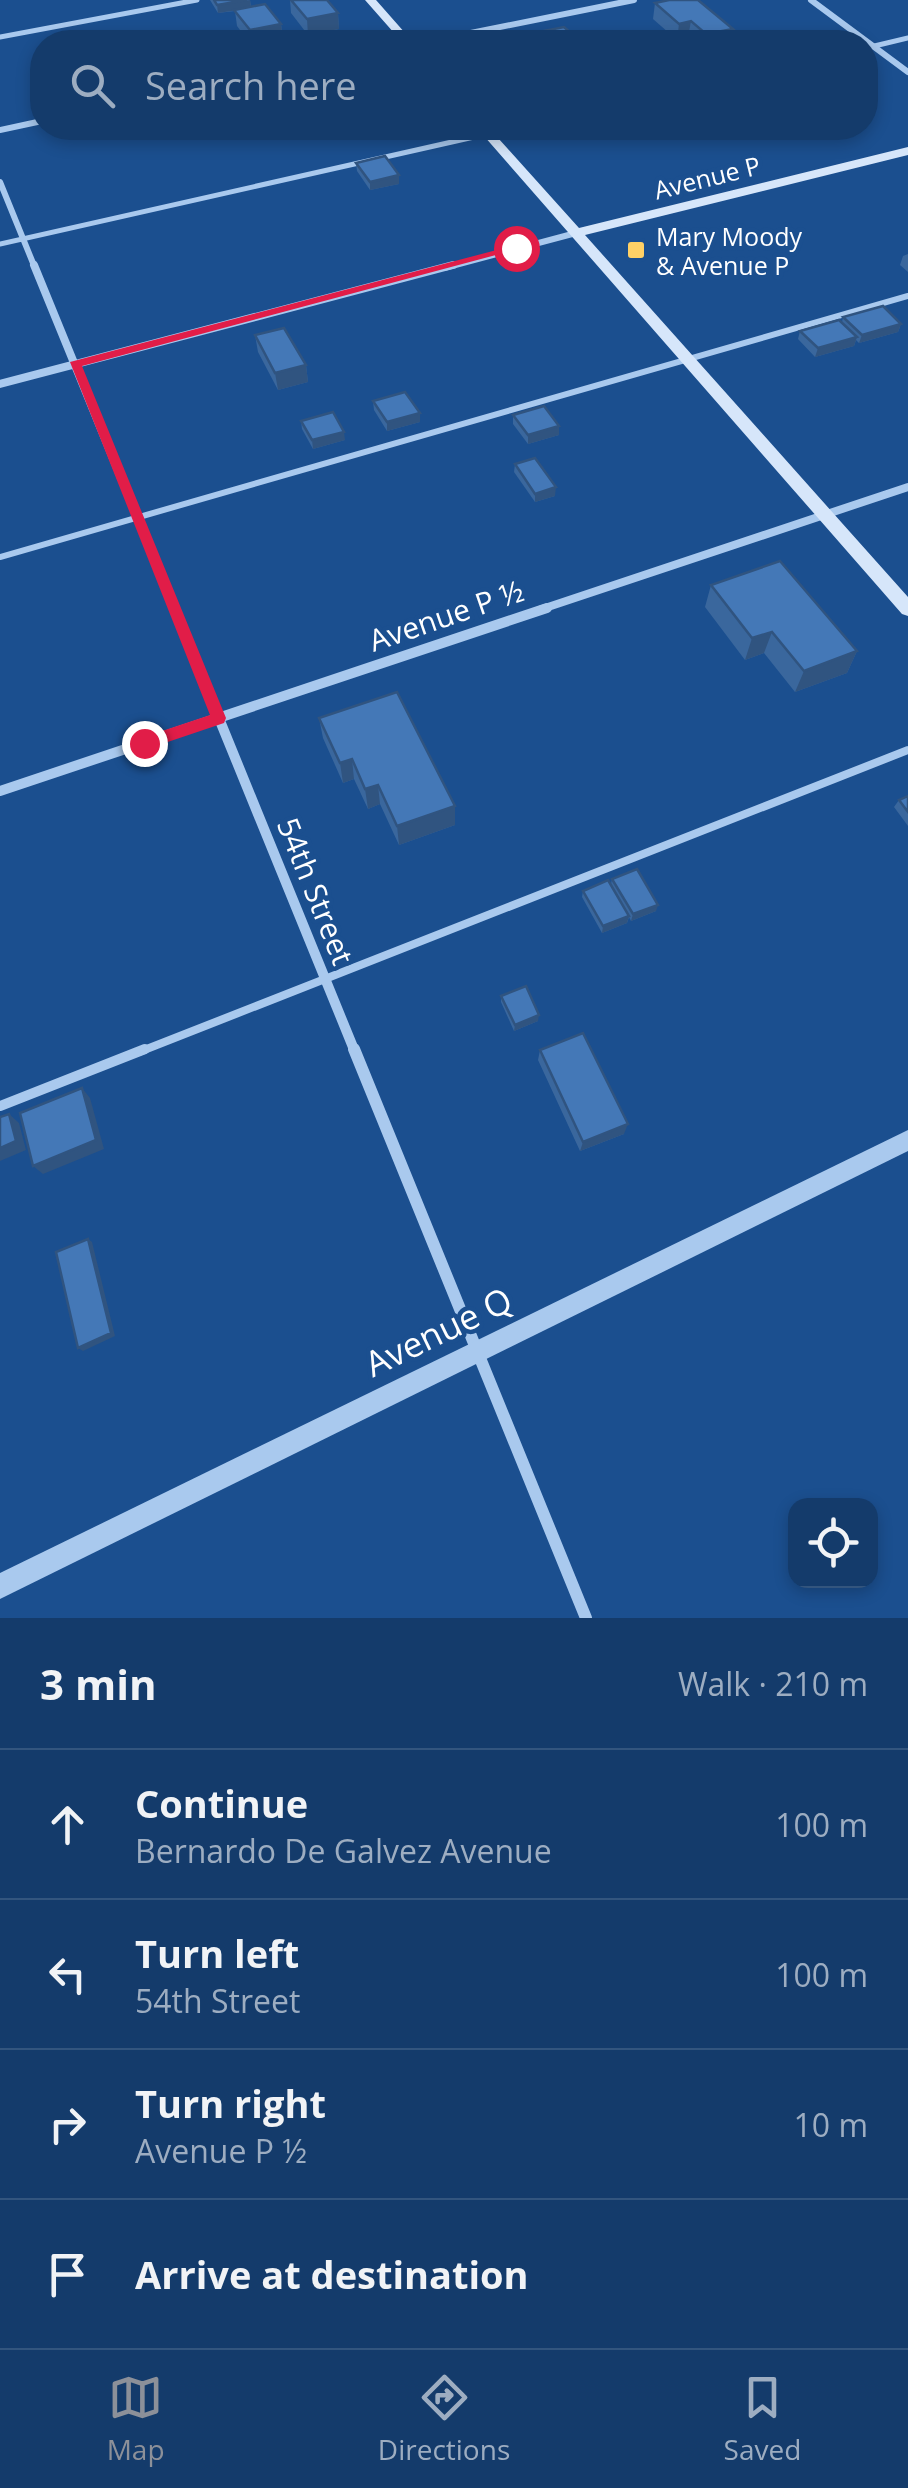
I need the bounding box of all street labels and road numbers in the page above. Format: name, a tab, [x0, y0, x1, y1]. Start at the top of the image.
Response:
street label: Avenue P	[650, 147, 764, 207]
street label: Avenue P ½	[363, 569, 529, 661]
street label: 54th Street	[268, 811, 364, 971]
street label: Avenue Q	[357, 1275, 519, 1387]

